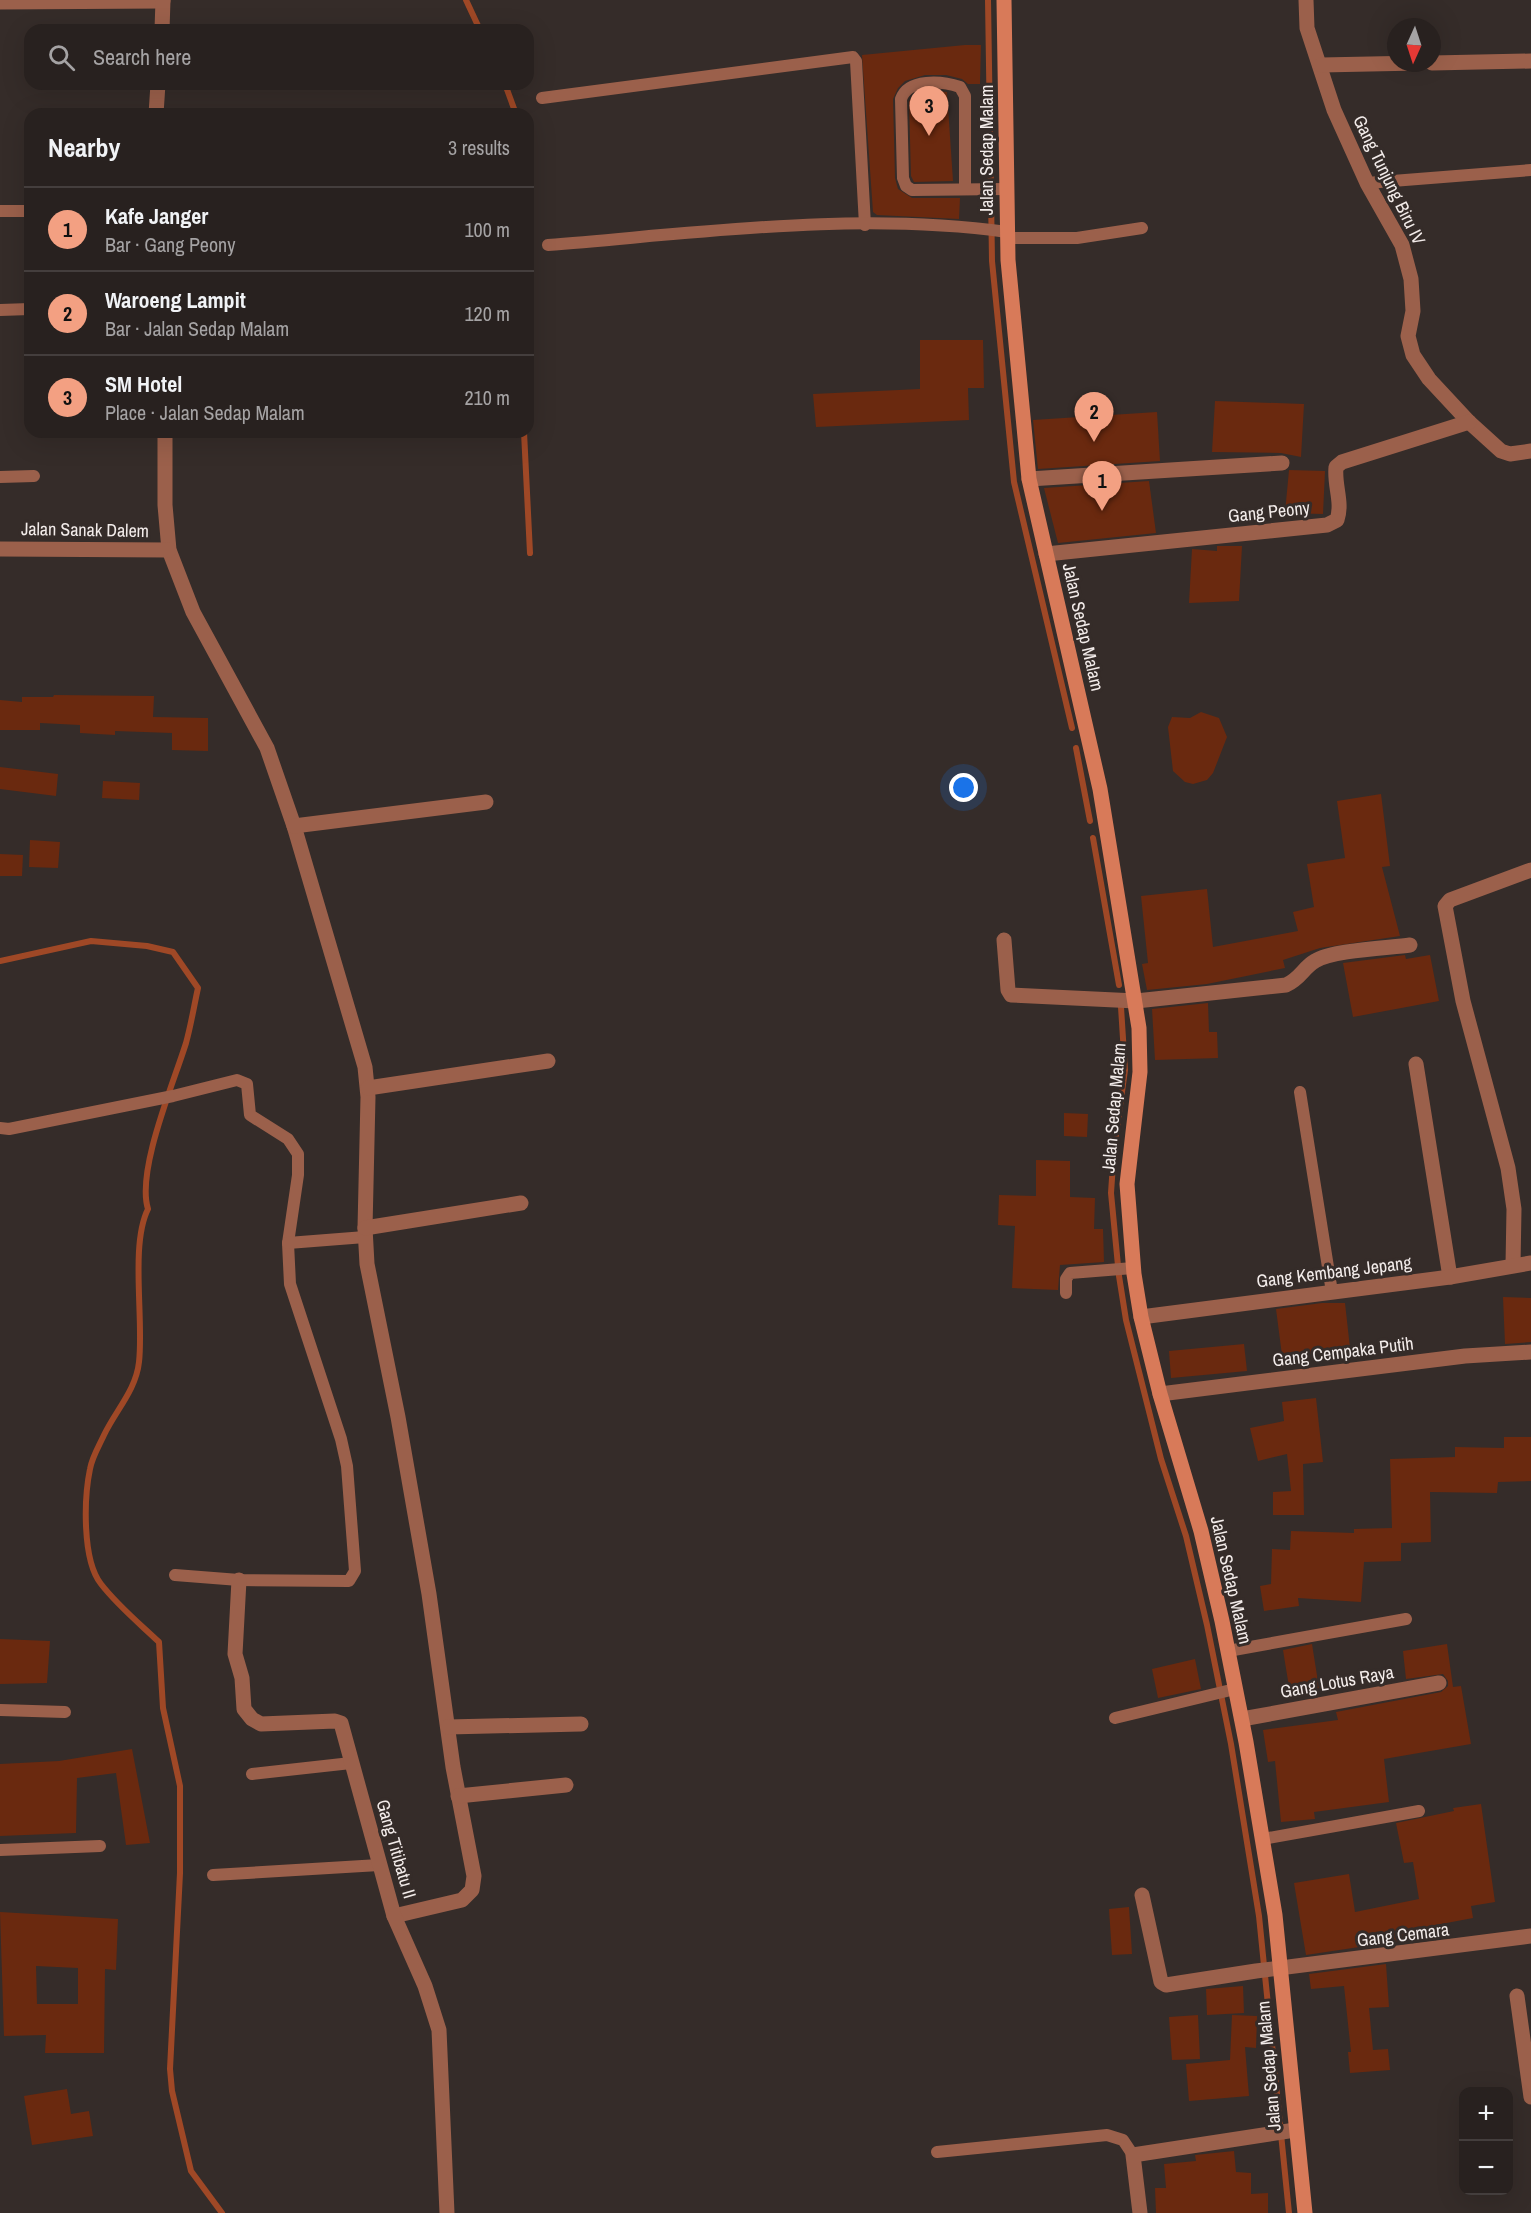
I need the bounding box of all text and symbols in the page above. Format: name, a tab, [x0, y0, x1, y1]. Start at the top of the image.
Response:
north arrow	[1387, 18, 1441, 72]
search box	[24, 24, 534, 90]
icon: search	[45, 41, 78, 74]
text: Search here	[93, 42, 191, 72]
street label: Jalan Sedap Malam	[974, 85, 999, 215]
pin: 3	[910, 86, 948, 136]
street label: Gang Tunjung Biru IV	[1347, 111, 1432, 249]
text: Nearby	[48, 130, 120, 165]
text: 3 results	[448, 134, 510, 161]
text: Kafe Janger	[105, 201, 208, 231]
text: 1	[63, 216, 72, 243]
text: 100 m	[464, 216, 510, 243]
text: Bar · Gang Peony	[105, 231, 235, 258]
text: Waroeng Lampit	[105, 285, 246, 315]
text: 2	[63, 300, 72, 327]
text: 120 m	[464, 300, 510, 327]
text: Bar · Jalan Sedap Malam	[105, 315, 289, 342]
text: SM Hotel	[105, 369, 182, 399]
text: 3	[63, 384, 72, 411]
text: 210 m	[464, 384, 510, 411]
pin: 2	[1074, 392, 1114, 442]
text: Place · Jalan Sedap Malam	[105, 399, 305, 426]
pin: 1	[1082, 462, 1122, 511]
street label: Gang Peony	[1227, 495, 1312, 528]
street label: Jalan Sanak Dalem	[21, 516, 149, 543]
street label: Jalan Sedap Malam	[1057, 561, 1110, 693]
your location	[949, 773, 978, 802]
street label: Jalan Sedap Malam	[1095, 1042, 1132, 1174]
street label: Gang Kembang Jepang	[1255, 1250, 1414, 1293]
street label: Gang Cempaka Putih	[1271, 1330, 1415, 1373]
street label: Jalan Sedap Malam	[1205, 1514, 1258, 1646]
street label: Gang Lotus Raya	[1278, 1659, 1396, 1704]
street label: Gang Titibatu II	[370, 1796, 423, 1901]
street label: Gang Cemara	[1355, 1916, 1450, 1953]
street label: Jalan Sedap Malam	[1250, 2000, 1287, 2132]
map controls	[1459, 2087, 1513, 2195]
button: +	[1459, 2087, 1513, 2141]
button: −	[1459, 2141, 1513, 2195]

